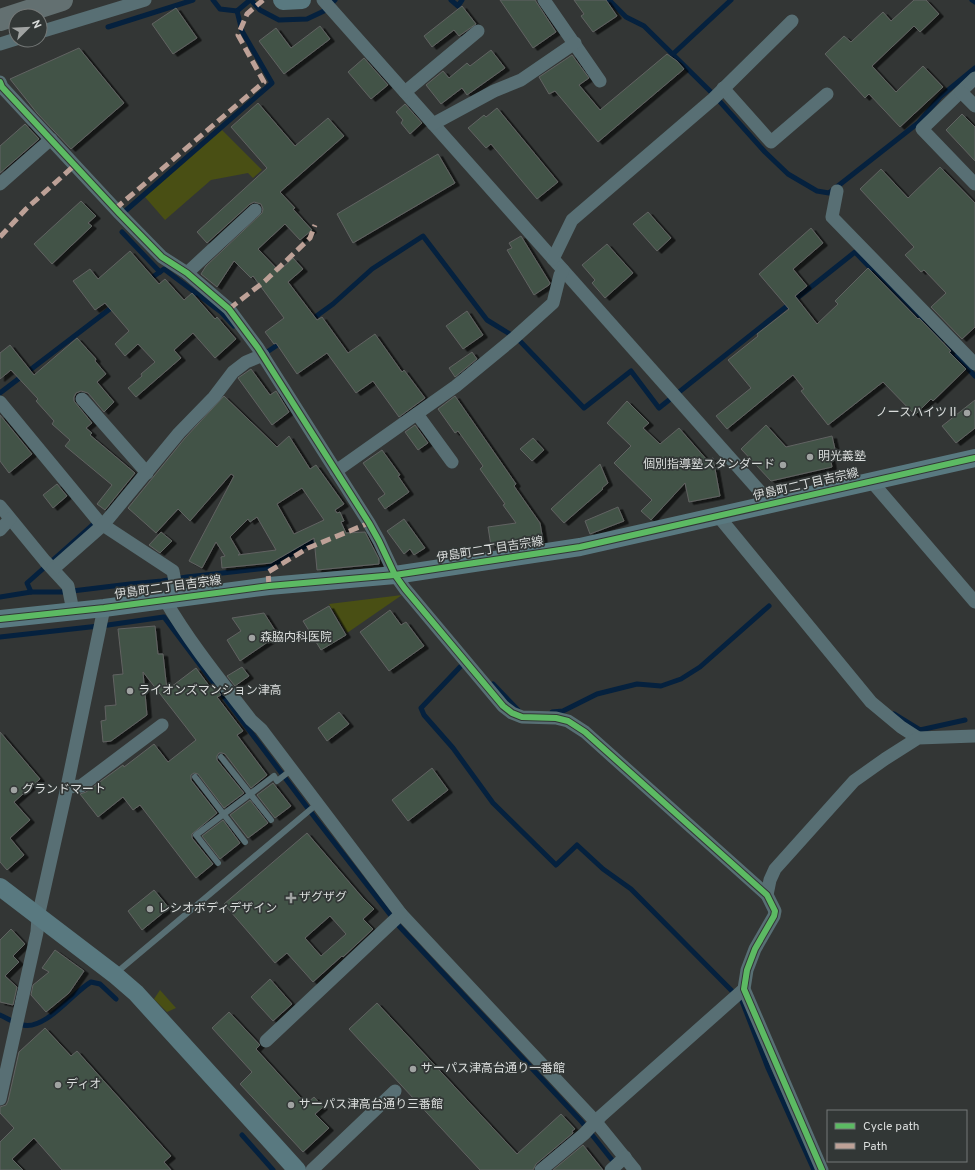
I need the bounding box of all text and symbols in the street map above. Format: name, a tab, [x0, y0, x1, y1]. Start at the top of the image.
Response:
north arrow	[8, 8, 48, 48]
text: N	[28, 18, 44, 31]
place label: ノースハイツⅡ	[876, 405, 959, 421]
marker: ノースハイツⅡ	[962, 408, 972, 418]
place label: 明光義塾	[818, 449, 866, 465]
marker: 明光義塾	[805, 452, 815, 462]
place label: 個別指導塾スタンダード	[643, 457, 775, 473]
marker: 個別指導塾スタンダード	[778, 460, 788, 470]
street label: 伊島町二丁目吉宗線	[752, 465, 860, 505]
street label: 伊島町二丁目吉宗線	[435, 534, 545, 566]
street label: 伊島町二丁目吉宗線	[113, 573, 223, 603]
place label: 森脇内科医院	[260, 630, 332, 646]
marker: 森脇内科医院	[247, 633, 257, 643]
place label: ライオンズマンション津高	[138, 683, 282, 699]
marker: ライオンズマンション津高	[125, 686, 135, 696]
place label: グランドマート	[22, 782, 106, 798]
marker: グランドマート	[9, 785, 19, 795]
place label: ザグザグ	[299, 890, 347, 906]
marker: ザグザグ	[286, 893, 296, 903]
place label: レシオボディデザイン	[158, 901, 277, 917]
marker: レシオボディデザイン	[145, 904, 155, 914]
place label: サーパス津高台通り一番館	[421, 1061, 565, 1077]
marker: サーパス津高台通り一番館	[408, 1064, 418, 1074]
place label: ディオ	[66, 1077, 101, 1093]
marker: ディオ	[53, 1080, 63, 1090]
place label: サーパス津高台通り三番館	[299, 1097, 443, 1113]
marker: サーパス津高台通り三番館	[286, 1100, 296, 1110]
legend	[827, 1110, 967, 1162]
text: Cycle path	[863, 1119, 920, 1135]
text: Path	[863, 1139, 888, 1155]

